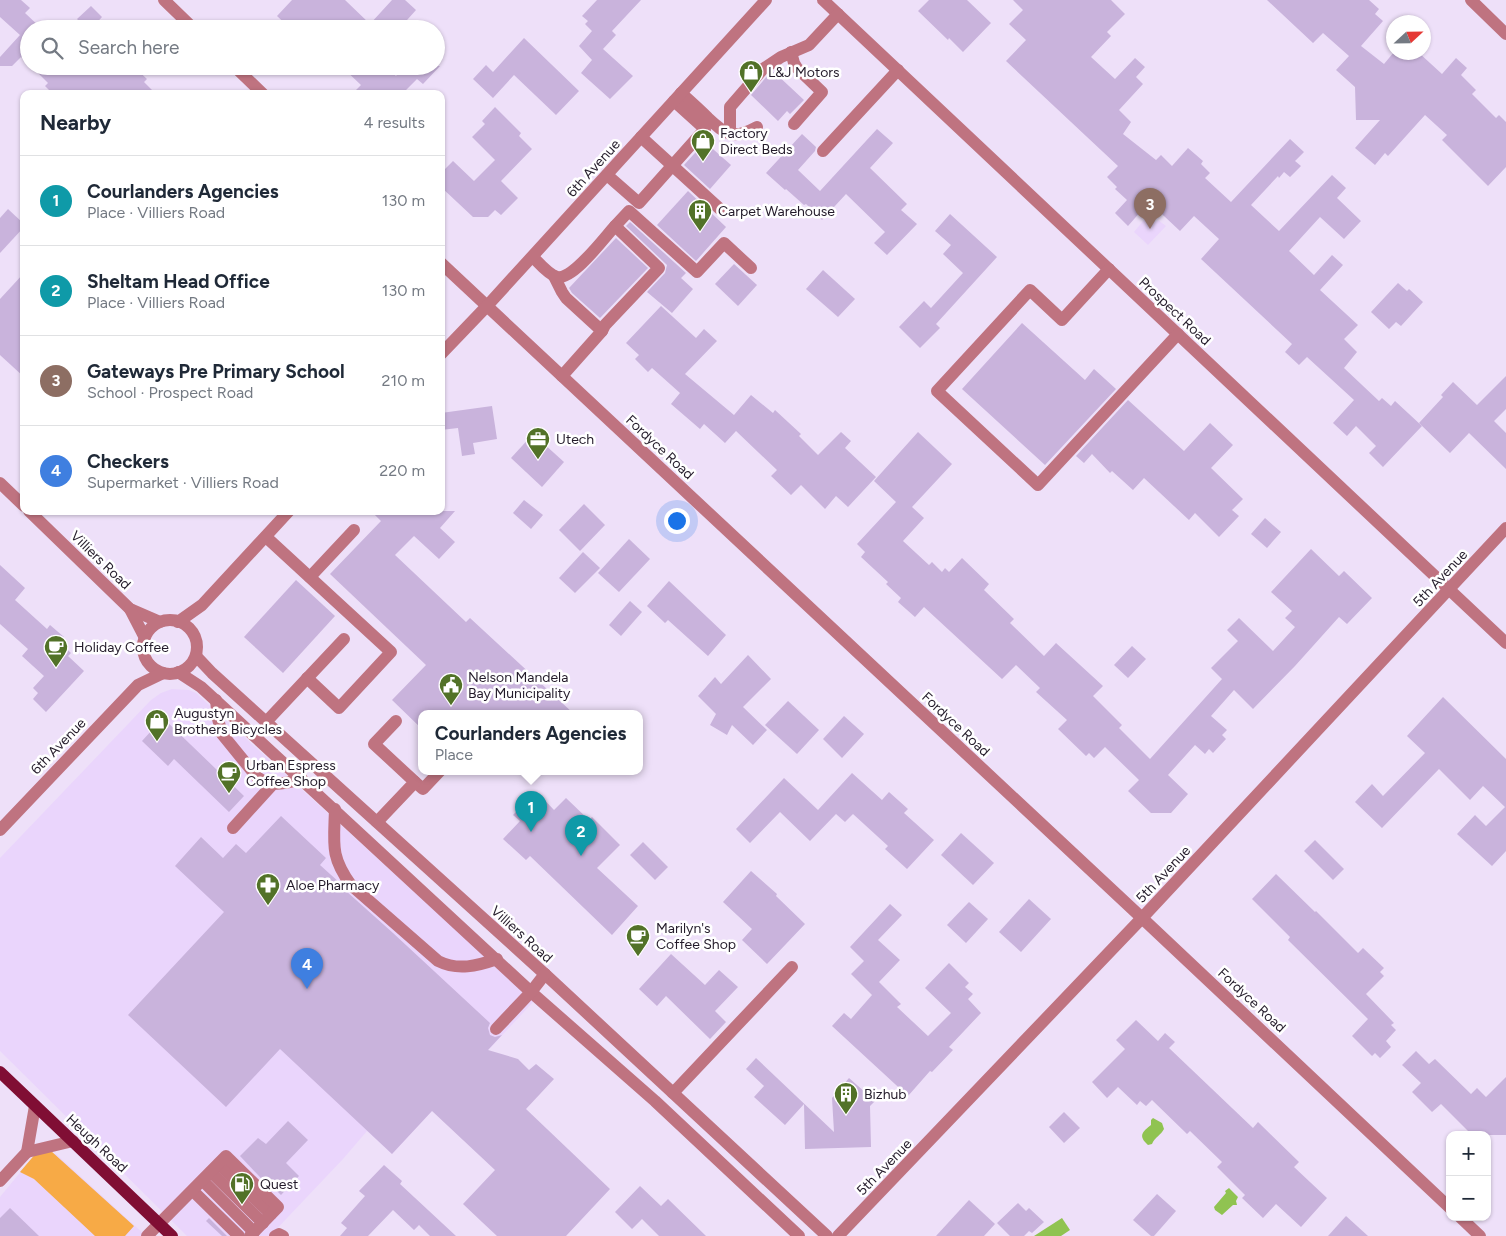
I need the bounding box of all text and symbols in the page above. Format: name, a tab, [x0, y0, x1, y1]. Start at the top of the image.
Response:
north arrow	[1386, 15, 1431, 60]
search box	[20, 20, 445, 75]
icon: search	[38, 34, 66, 62]
text: Search here	[78, 36, 180, 59]
shop icon: L&J Motors	[738, 59, 764, 93]
place label: L&J Motors	[768, 64, 840, 81]
text: Nearby	[40, 110, 111, 135]
text: 4 results	[364, 113, 425, 132]
place label: Factory Direct Beds	[720, 125, 793, 158]
shop icon: Factory Direct Beds	[690, 128, 716, 162]
street label: 6th Avenue	[563, 136, 624, 201]
text: Courlanders Agencies	[87, 180, 279, 203]
pin: 3	[1134, 188, 1166, 229]
text: 1	[53, 191, 59, 210]
text: 130 m	[382, 191, 425, 210]
building icon: Carpet Warehouse	[687, 198, 713, 232]
text: Place · Villiers Road	[87, 203, 225, 222]
place label: Carpet Warehouse	[718, 203, 835, 220]
text: Sheltam Head Office	[87, 270, 270, 293]
street label: Prospect Road	[1135, 274, 1214, 349]
text: 2	[51, 281, 61, 300]
text: 130 m	[382, 281, 425, 300]
text: Place · Villiers Road	[87, 293, 225, 312]
text: Gateways Pre Primary School	[87, 360, 345, 383]
text: 3	[52, 371, 60, 390]
text: 210 m	[382, 371, 425, 390]
text: School · Prospect Road	[87, 383, 253, 402]
street label: Fordyce Road	[622, 412, 697, 483]
office icon: Utech	[525, 426, 551, 460]
place label: Utech	[556, 431, 594, 448]
text: Checkers	[87, 450, 169, 473]
text: 4	[51, 461, 61, 480]
text: 220 m	[379, 461, 425, 480]
text: Supermarket · Villiers Road	[87, 473, 279, 492]
your location	[664, 508, 690, 534]
street label: Villiers Road	[67, 528, 134, 593]
street label: 5th Avenue	[1410, 546, 1471, 610]
cafe icon: Holiday Coffee	[43, 634, 69, 668]
place label: Holiday Coffee	[74, 639, 169, 656]
place label: Nelson Mandela Bay Municipality	[468, 669, 571, 702]
public building icon: Nelson Mandela Bay Municipality	[438, 672, 464, 706]
street label: Fordyce Road	[918, 689, 993, 760]
place label: Augustyn Brothers Bicycles	[174, 705, 282, 738]
shop icon: Augustyn Brothers Bicycles	[144, 708, 170, 742]
popup	[418, 710, 643, 775]
street label: 6th Avenue	[27, 714, 90, 778]
text: Courlanders Agencies	[435, 722, 626, 745]
text: Place	[435, 745, 473, 764]
place label: Urban Espress Coffee Shop	[246, 757, 336, 790]
cafe icon: Urban Espress Coffee Shop	[216, 760, 242, 794]
pin: 1	[515, 791, 547, 832]
pin: 2	[565, 815, 597, 856]
street label: 5th Avenue	[1133, 842, 1194, 906]
pharmacy icon: Aloe Pharmacy	[255, 872, 281, 906]
place label: Aloe Pharmacy	[286, 877, 380, 894]
street label: Villiers Road	[487, 902, 556, 966]
place label: Marilyn's Coffee Shop	[656, 920, 736, 953]
cafe icon: Marilyn's Coffee Shop	[625, 923, 651, 957]
pin: 4	[291, 948, 323, 989]
street label: Fordyce Road	[1214, 965, 1289, 1036]
building icon: Bizhub	[833, 1081, 859, 1115]
place label: Bizhub	[864, 1086, 907, 1103]
street label: Heugh Road	[62, 1111, 131, 1176]
map controls	[1446, 1131, 1491, 1221]
button: +	[1446, 1131, 1491, 1176]
street label: 5th Avenue	[853, 1135, 916, 1199]
fuel station icon: Quest	[229, 1171, 255, 1205]
place label: Quest	[260, 1176, 298, 1193]
button: −	[1446, 1176, 1491, 1221]

